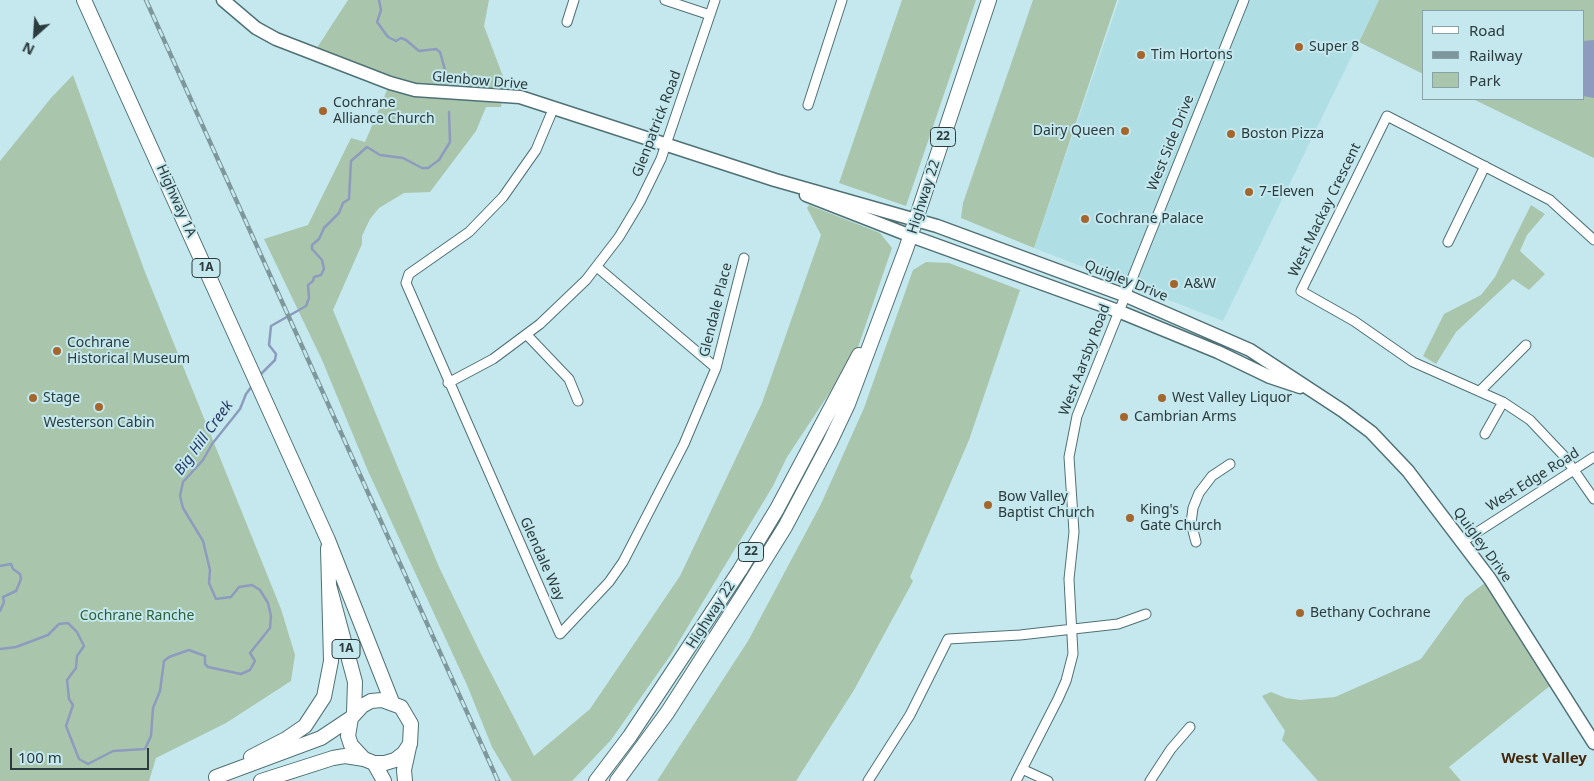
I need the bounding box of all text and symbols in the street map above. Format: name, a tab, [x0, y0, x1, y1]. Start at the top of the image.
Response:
north arrow	[10, 10, 60, 60]
legend	[1422, 10, 1584, 100]
text: Road	[1469, 20, 1505, 40]
text: N	[19, 38, 37, 60]
place label: Super 8	[1309, 39, 1359, 55]
marker: Super 8	[1293, 41, 1305, 53]
text: Railway	[1469, 45, 1522, 65]
place label: Tim Hortons	[1151, 47, 1233, 63]
marker: Tim Hortons	[1135, 49, 1147, 61]
street label: Glenbow Drive	[431, 68, 529, 94]
street label: Glenpatrick Road	[629, 68, 685, 180]
text: Park	[1469, 70, 1501, 90]
street label: West Side Drive	[1144, 93, 1198, 193]
place label: Cochrane Alliance Church	[333, 95, 435, 128]
marker: Cochrane Alliance Church	[317, 105, 329, 117]
place label: Dairy Queen	[1033, 123, 1115, 139]
marker: Dairy Queen	[1119, 125, 1131, 137]
place label: Boston Pizza	[1241, 126, 1324, 142]
road number: 22	[930, 128, 956, 146]
marker: Boston Pizza	[1225, 128, 1237, 140]
street label: West Mackay Crescent	[1285, 140, 1365, 280]
street label: Highway 22	[904, 158, 944, 236]
street label: Highway 1A	[152, 162, 200, 240]
place label: 7-Eleven	[1259, 184, 1314, 200]
marker: 7-Eleven	[1243, 186, 1255, 198]
place label: Cochrane Palace	[1095, 211, 1204, 227]
marker: Cochrane Palace	[1079, 213, 1091, 225]
street label: Quigley Drive	[1082, 257, 1170, 305]
road number: 1A	[192, 258, 220, 278]
street label: Glendale Place	[696, 261, 736, 359]
place label: A&W	[1184, 276, 1216, 292]
marker: A&W	[1168, 278, 1180, 290]
street label: West Aarsby Road	[1056, 302, 1114, 418]
place label: Cochrane Historical Museum	[67, 335, 190, 368]
marker: Cochrane Historical Museum	[51, 345, 63, 357]
place label: Stage	[43, 390, 80, 406]
place label: West Valley Liquor	[1172, 390, 1292, 406]
marker: Stage	[27, 392, 39, 404]
marker: West Valley Liquor	[1156, 392, 1168, 404]
water label: Big Hill Creek	[171, 397, 237, 479]
marker: Westerson Cabin	[93, 401, 105, 413]
place label: Cambrian Arms	[1134, 409, 1236, 425]
marker: Cambrian Arms	[1118, 411, 1130, 423]
place label: Westerson Cabin	[43, 415, 155, 431]
street label: West Edge Road	[1484, 445, 1582, 515]
place label: Bow Valley Baptist Church	[998, 489, 1095, 522]
marker: Bow Valley Baptist Church	[982, 499, 994, 511]
place label: King's Gate Church	[1140, 502, 1222, 534]
street label: Quigley Drive	[1449, 504, 1515, 586]
marker: King's Gate Church	[1124, 512, 1136, 524]
street label: Glendale Way	[516, 515, 568, 603]
road number: 22	[738, 542, 764, 562]
street label: Highway 22	[683, 578, 739, 652]
place label: Bethany Cochrane	[1310, 605, 1431, 621]
marker: Bethany Cochrane	[1294, 607, 1306, 619]
park label: Cochrane Ranche	[80, 608, 194, 624]
road number: 1A	[332, 640, 360, 659]
scale bar	[12, 738, 151, 770]
text: 100 m	[18, 747, 62, 767]
district label: West Valley	[1501, 750, 1587, 768]

